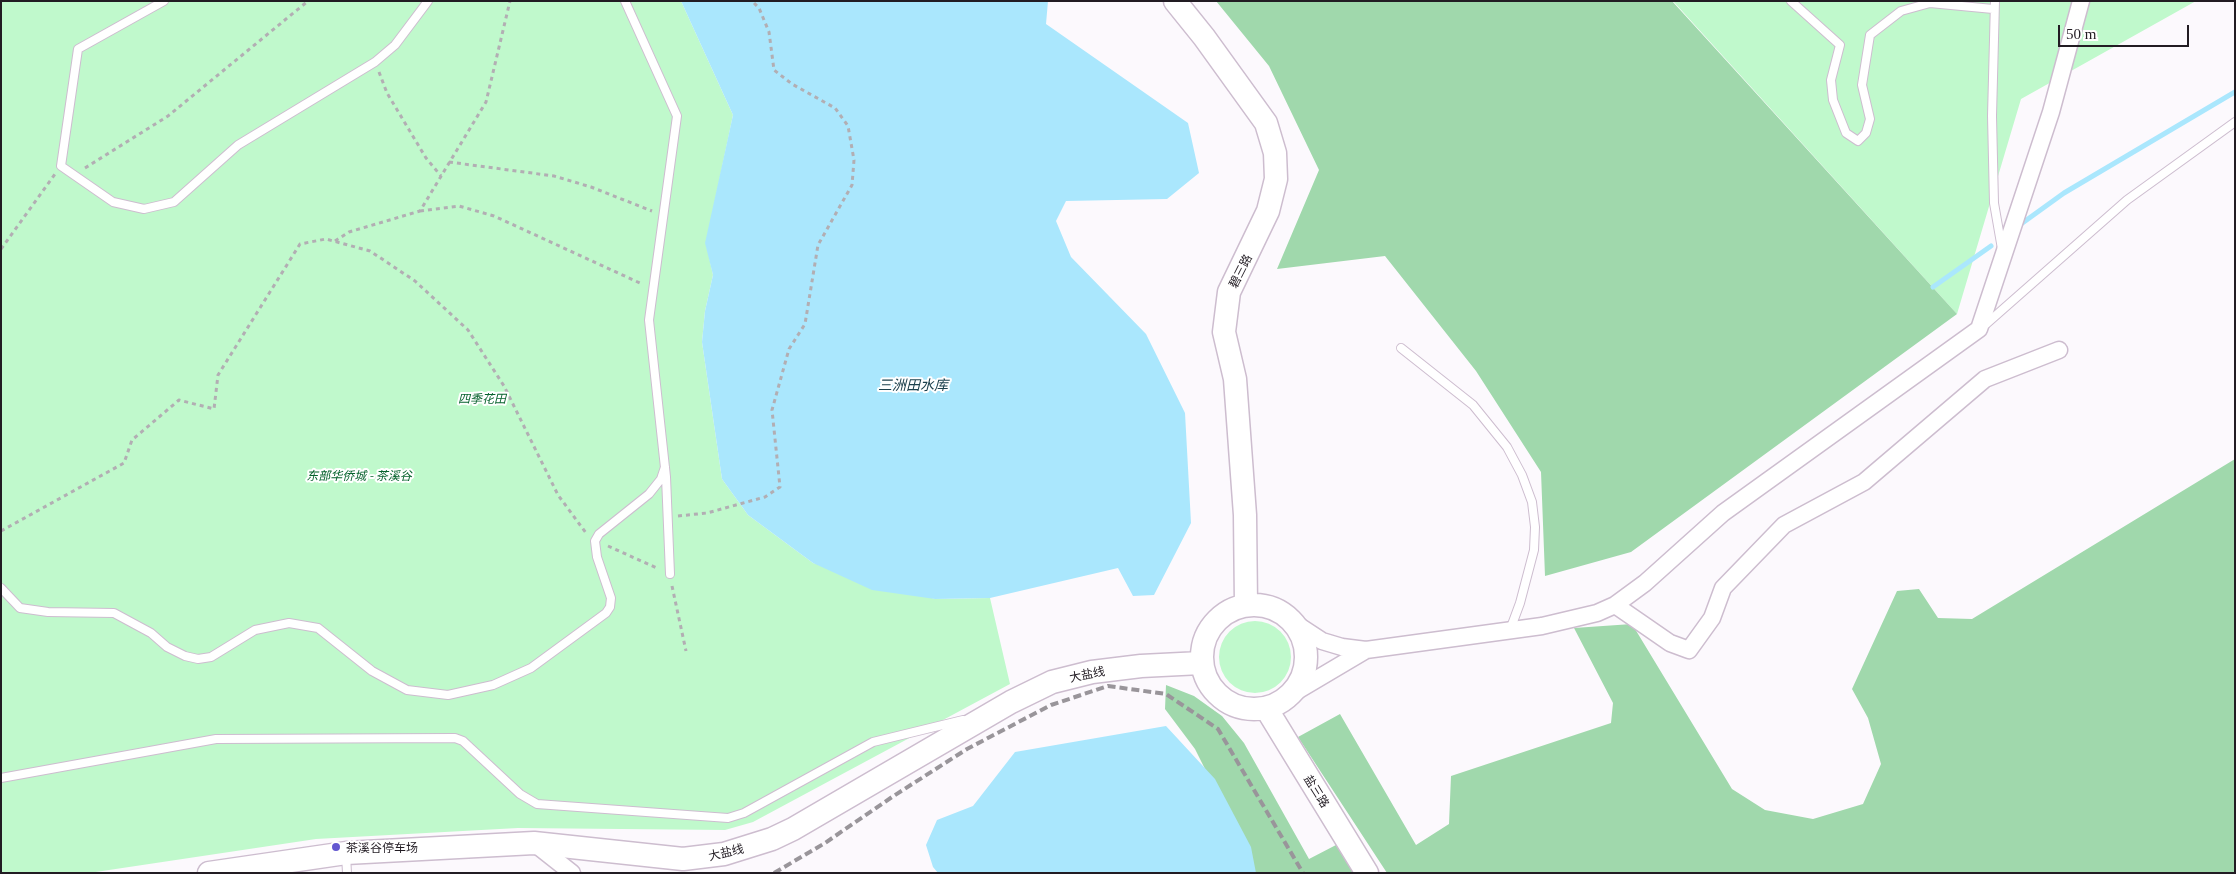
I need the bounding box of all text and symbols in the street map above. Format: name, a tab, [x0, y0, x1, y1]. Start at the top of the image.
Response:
scale bar	[2061, 15, 2192, 47]
text: 50 m	[2066, 26, 2096, 42]
street label: 碧三路	[1225, 252, 1255, 290]
water label: 三洲田水库	[878, 377, 948, 393]
park label: 四季花田	[458, 391, 506, 405]
park label: 东部华侨城 - 茶溪谷	[306, 468, 412, 482]
street label: 大盐线	[1068, 663, 1106, 685]
street label: 盐三路	[1301, 772, 1333, 810]
place label: 茶溪谷停车场	[346, 840, 418, 854]
marker: 茶溪谷停车场	[330, 841, 342, 853]
street label: 大盐线	[707, 841, 745, 863]

